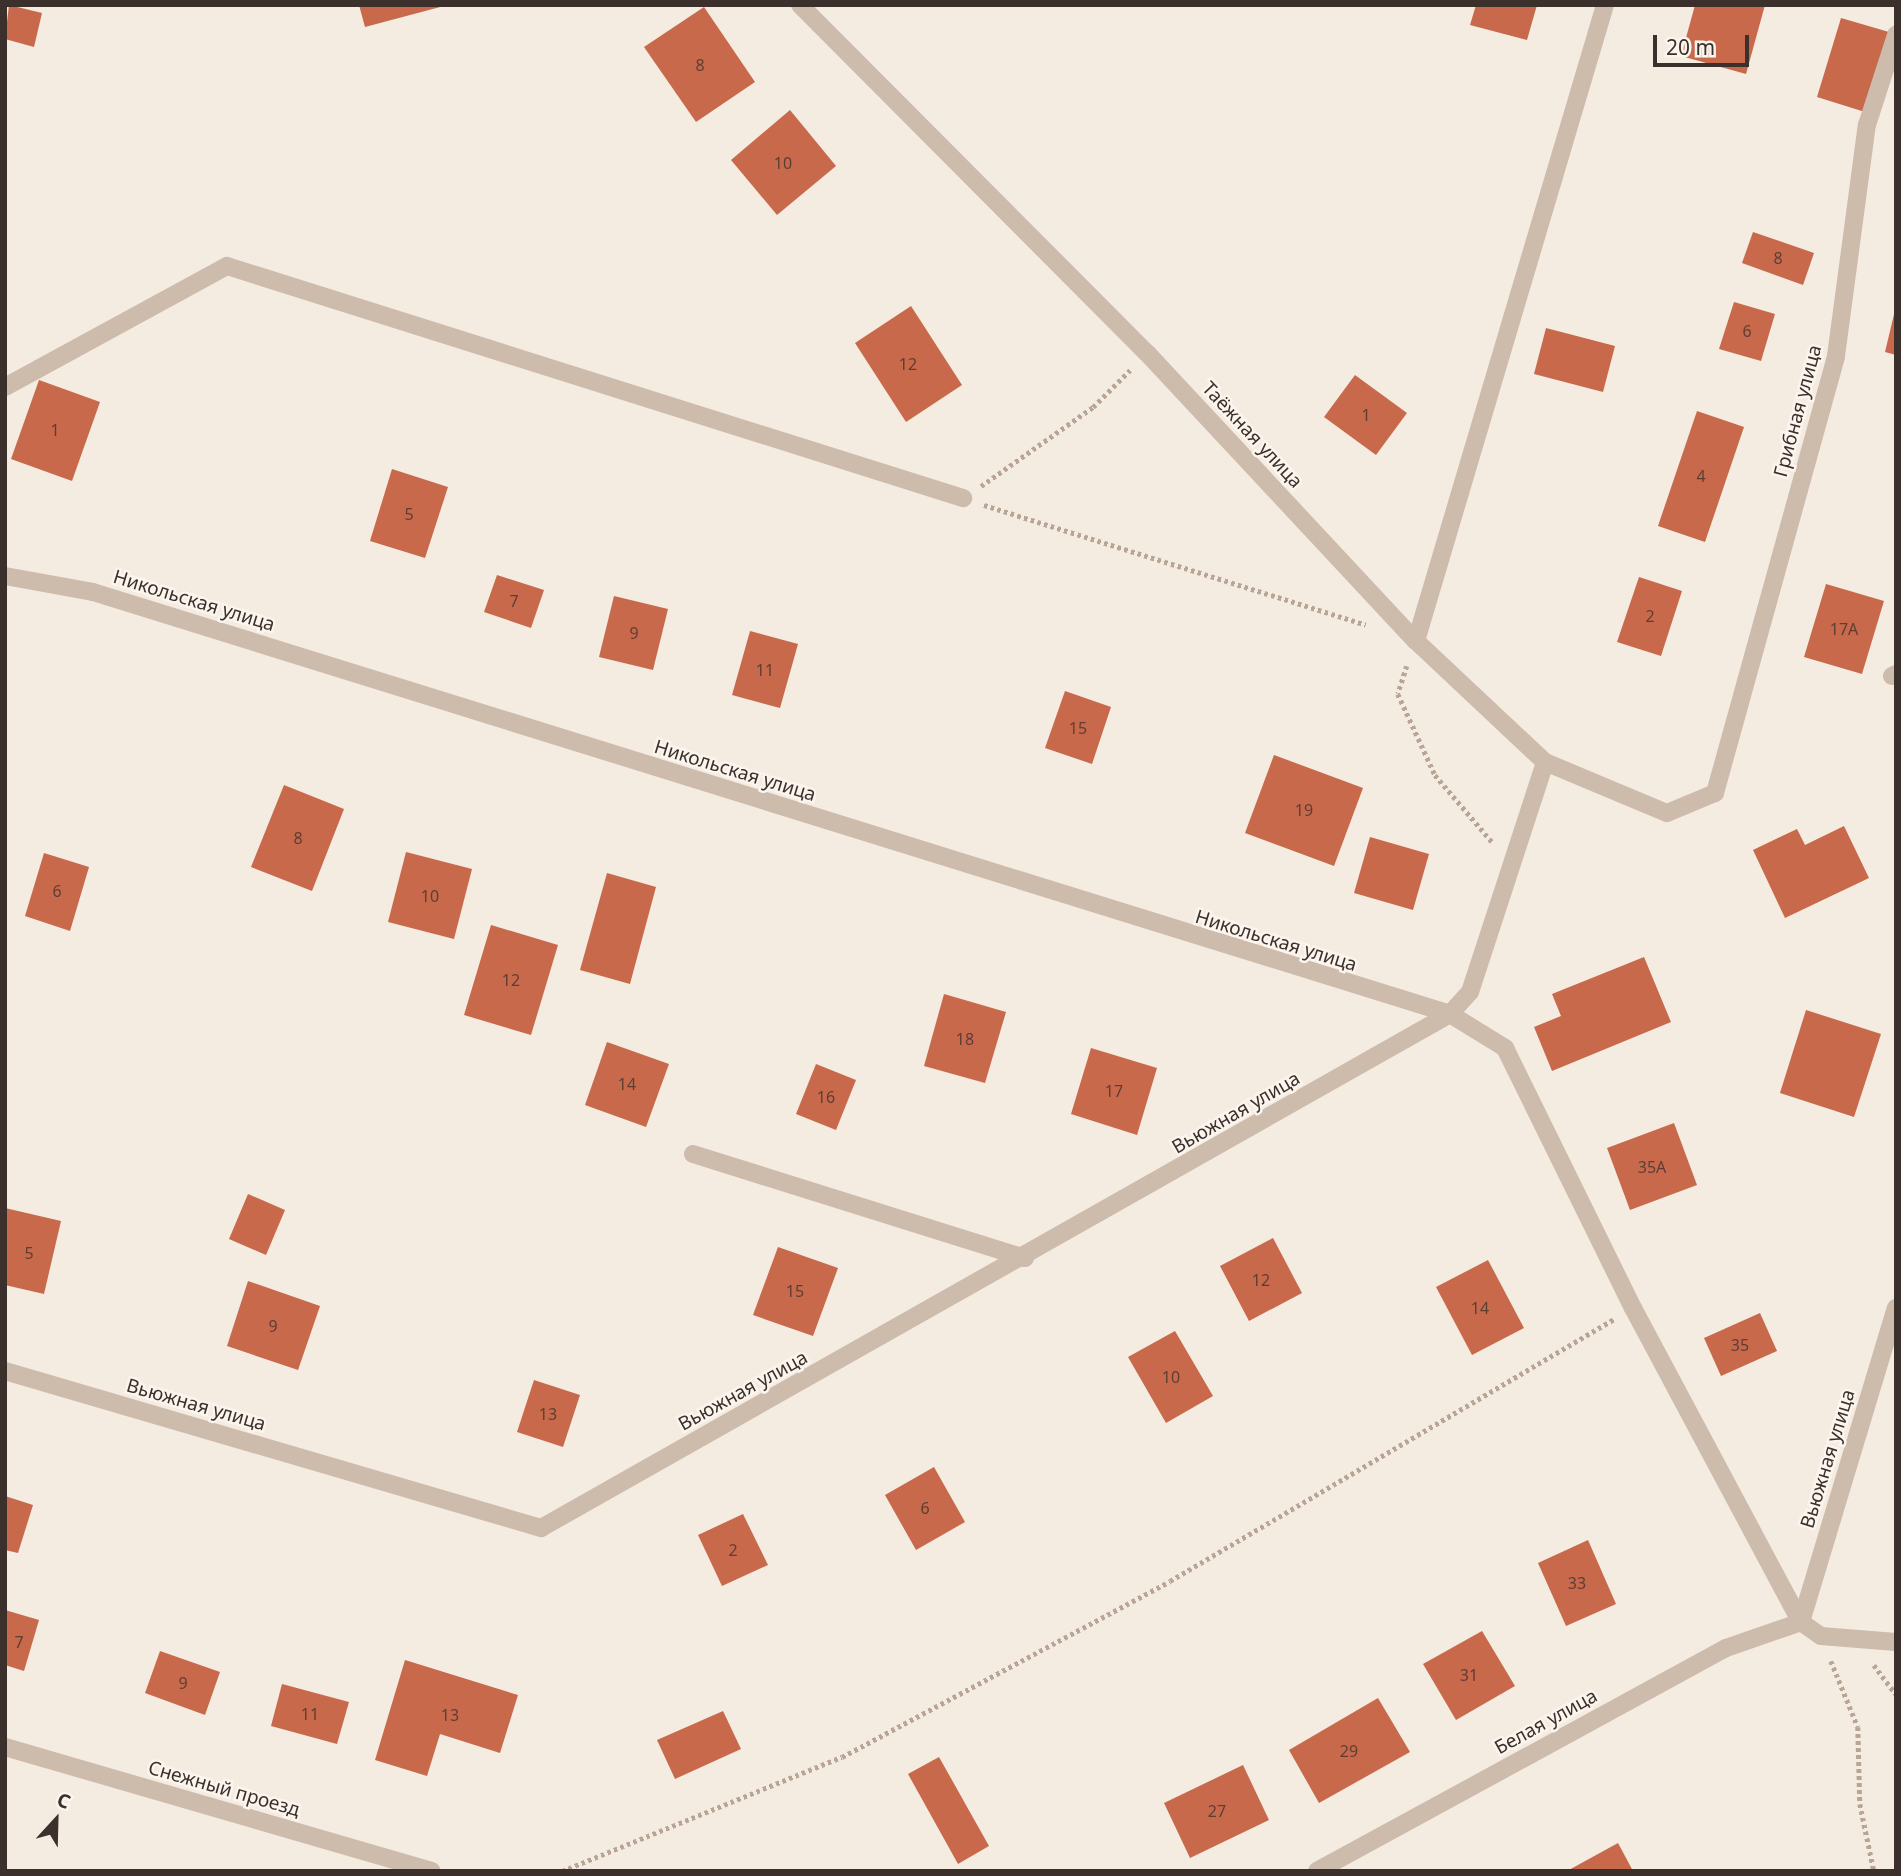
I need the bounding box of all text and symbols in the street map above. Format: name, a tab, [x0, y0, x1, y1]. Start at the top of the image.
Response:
scale bar	[1656, 21, 1752, 65]
text: 20 m	[1666, 33, 1715, 61]
house number: 8	[695, 55, 705, 75]
house number: 10	[774, 153, 792, 173]
house number: 8	[1773, 248, 1783, 268]
house number: 6	[1742, 321, 1752, 341]
street label: Грибная улица	[1769, 342, 1827, 480]
house number: 12	[899, 354, 917, 374]
street label: Таёжная улица	[1197, 377, 1307, 493]
house number: 1	[1361, 405, 1371, 425]
house number: 1	[50, 420, 60, 440]
house number: 4	[1696, 466, 1706, 486]
house number: 5	[404, 504, 414, 524]
street label: Никольская улица	[110, 566, 278, 636]
house number: 7	[509, 591, 519, 611]
house number: 2	[1645, 606, 1655, 626]
house number: 17А	[1830, 619, 1858, 639]
house number: 9	[629, 623, 639, 643]
house number: 11	[756, 660, 774, 680]
house number: 15	[1069, 718, 1087, 738]
street label: Никольская улица	[651, 736, 819, 806]
house number: 19	[1295, 800, 1313, 820]
house number: 8	[293, 828, 303, 848]
house number: 6	[52, 881, 62, 901]
house number: 10	[421, 886, 439, 906]
street label: Никольская улица	[1192, 906, 1360, 976]
house number: 12	[502, 970, 520, 990]
house number: 18	[956, 1029, 974, 1049]
street label: Вьюжная улица	[1168, 1067, 1304, 1159]
house number: 14	[618, 1074, 636, 1094]
house number: 17	[1105, 1081, 1123, 1101]
house number: 16	[817, 1087, 835, 1107]
house number: 35А	[1638, 1157, 1666, 1177]
house number: 5	[24, 1243, 34, 1263]
house number: 12	[1252, 1270, 1270, 1290]
house number: 15	[786, 1281, 804, 1301]
house number: 14	[1471, 1298, 1489, 1318]
house number: 9	[268, 1316, 278, 1336]
house number: 35	[1731, 1335, 1749, 1355]
street label: Вьюжная улица	[675, 1346, 811, 1436]
house number: 10	[1162, 1367, 1180, 1387]
street label: Вьюжная улица	[124, 1374, 268, 1436]
street label: Вьюжная улица	[1796, 1387, 1860, 1531]
house number: 13	[539, 1404, 557, 1424]
house number: 6	[920, 1498, 930, 1518]
house number: 2	[728, 1540, 738, 1560]
house number: 33	[1568, 1573, 1586, 1593]
house number: 7	[14, 1632, 24, 1652]
house number: 31	[1460, 1665, 1478, 1685]
house number: 9	[178, 1673, 188, 1693]
street label: Белая улица	[1491, 1684, 1601, 1760]
house number: 11	[301, 1704, 319, 1724]
house number: 13	[441, 1705, 459, 1725]
house number: 29	[1340, 1741, 1358, 1761]
street label: Снежный проезд	[146, 1756, 302, 1822]
north arrow	[21, 1785, 91, 1855]
text: С	[53, 1786, 74, 1815]
house number: 27	[1208, 1801, 1226, 1821]

